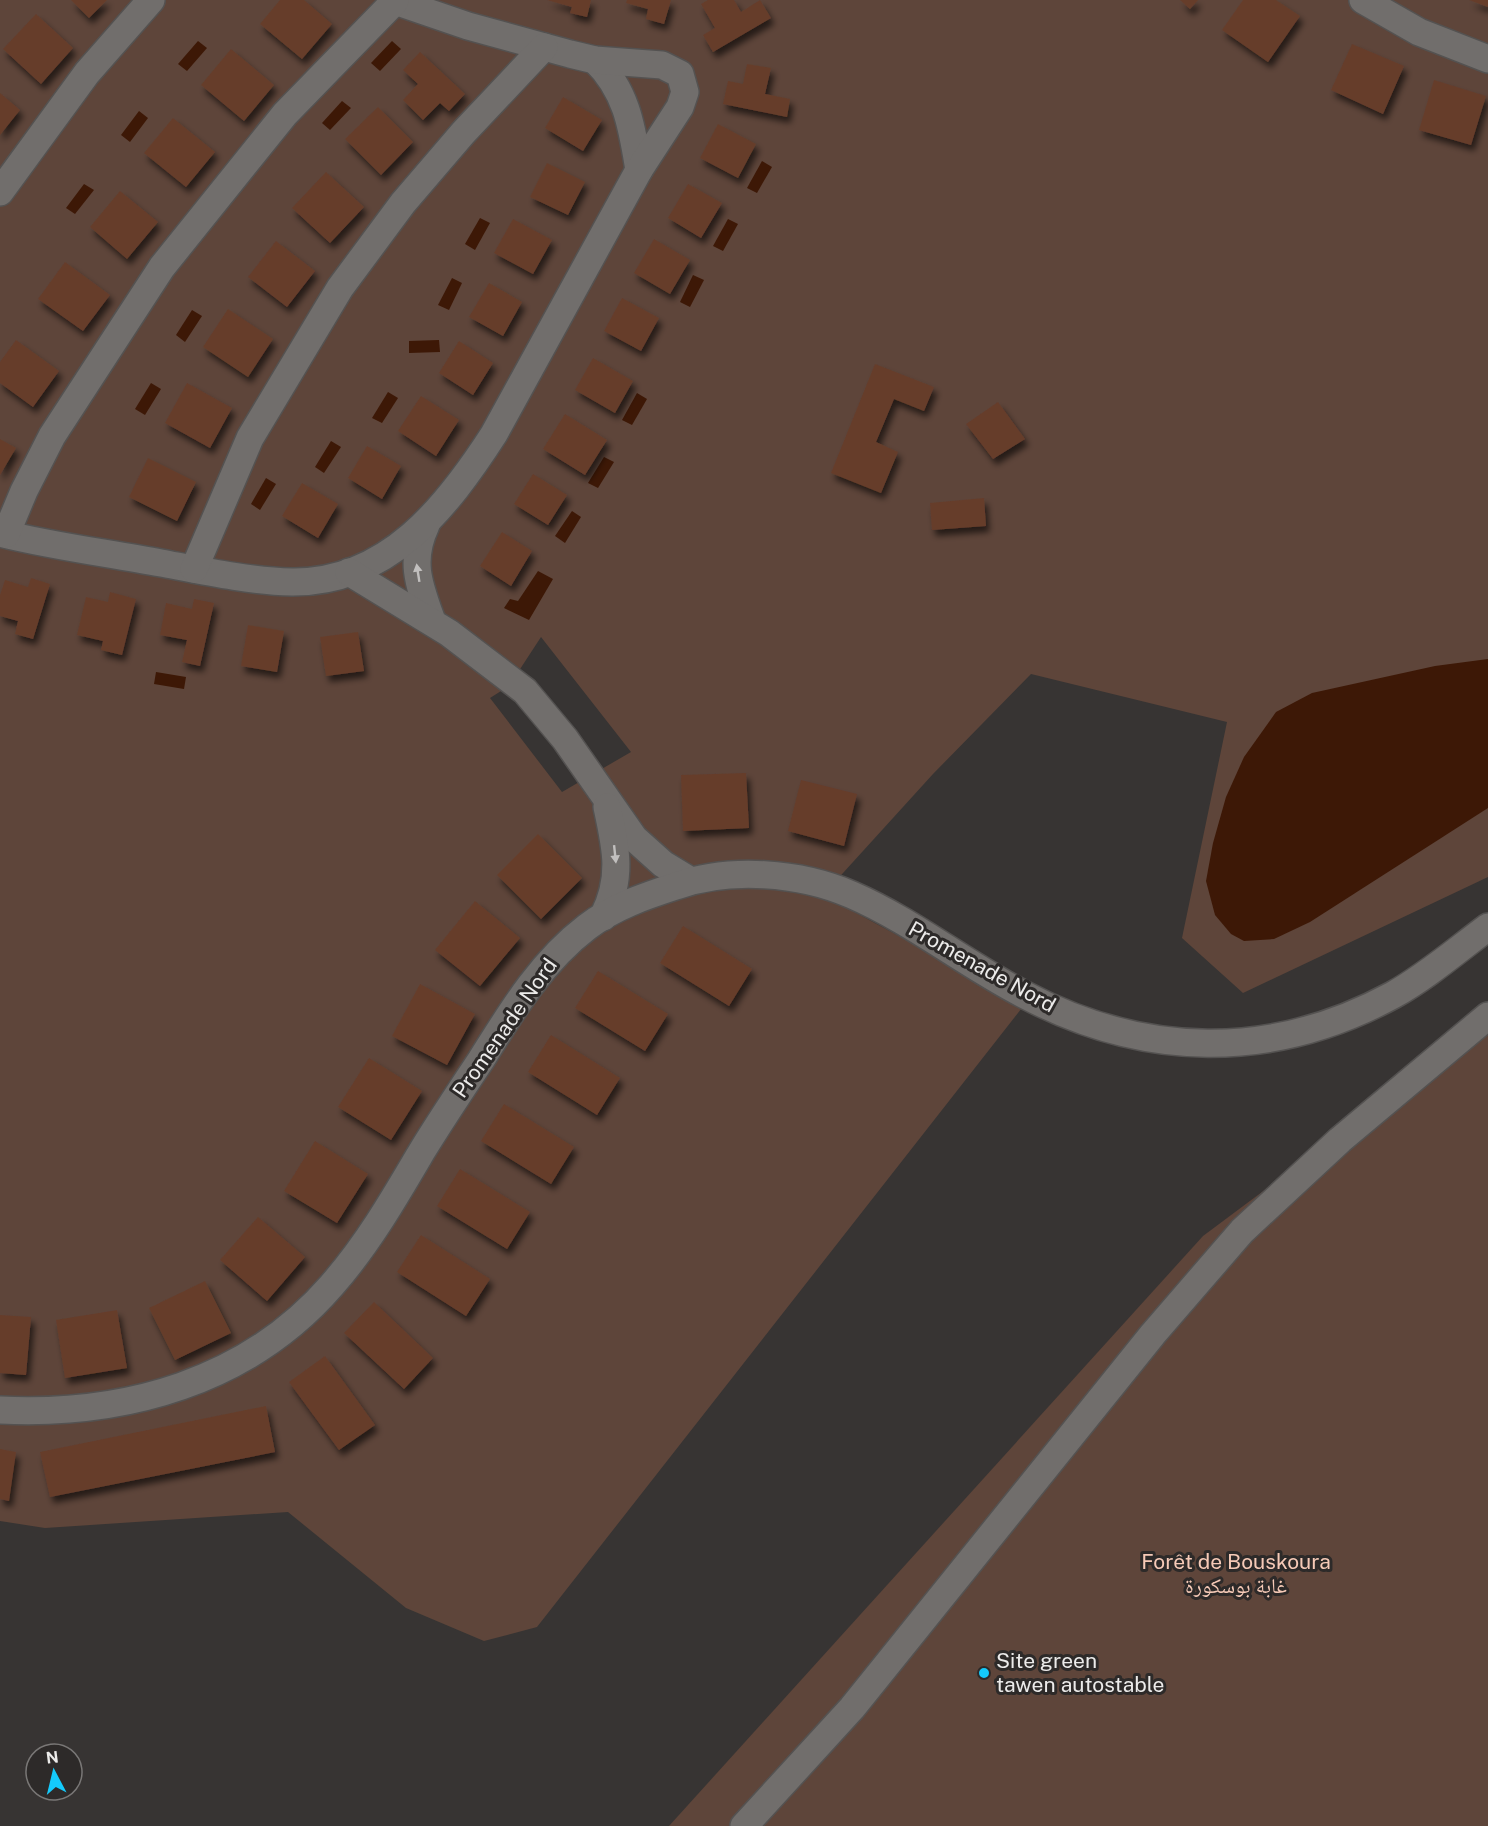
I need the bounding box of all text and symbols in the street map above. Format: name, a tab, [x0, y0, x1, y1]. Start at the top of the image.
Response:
one-way arrow	[413, 563, 422, 582]
one-way arrow	[610, 845, 620, 864]
street label: Promenade Nord	[904, 916, 1060, 1017]
street label: Promenade Nord	[447, 953, 562, 1102]
park label: Forêt de Bouskoura غابة بوسكورة	[1141, 1549, 1331, 1598]
place label: Site green tawen autostable	[996, 1648, 1165, 1697]
marker: Site green tawen autostable	[977, 1666, 991, 1680]
north arrow	[24, 1742, 84, 1802]
text: N	[45, 1747, 60, 1768]

